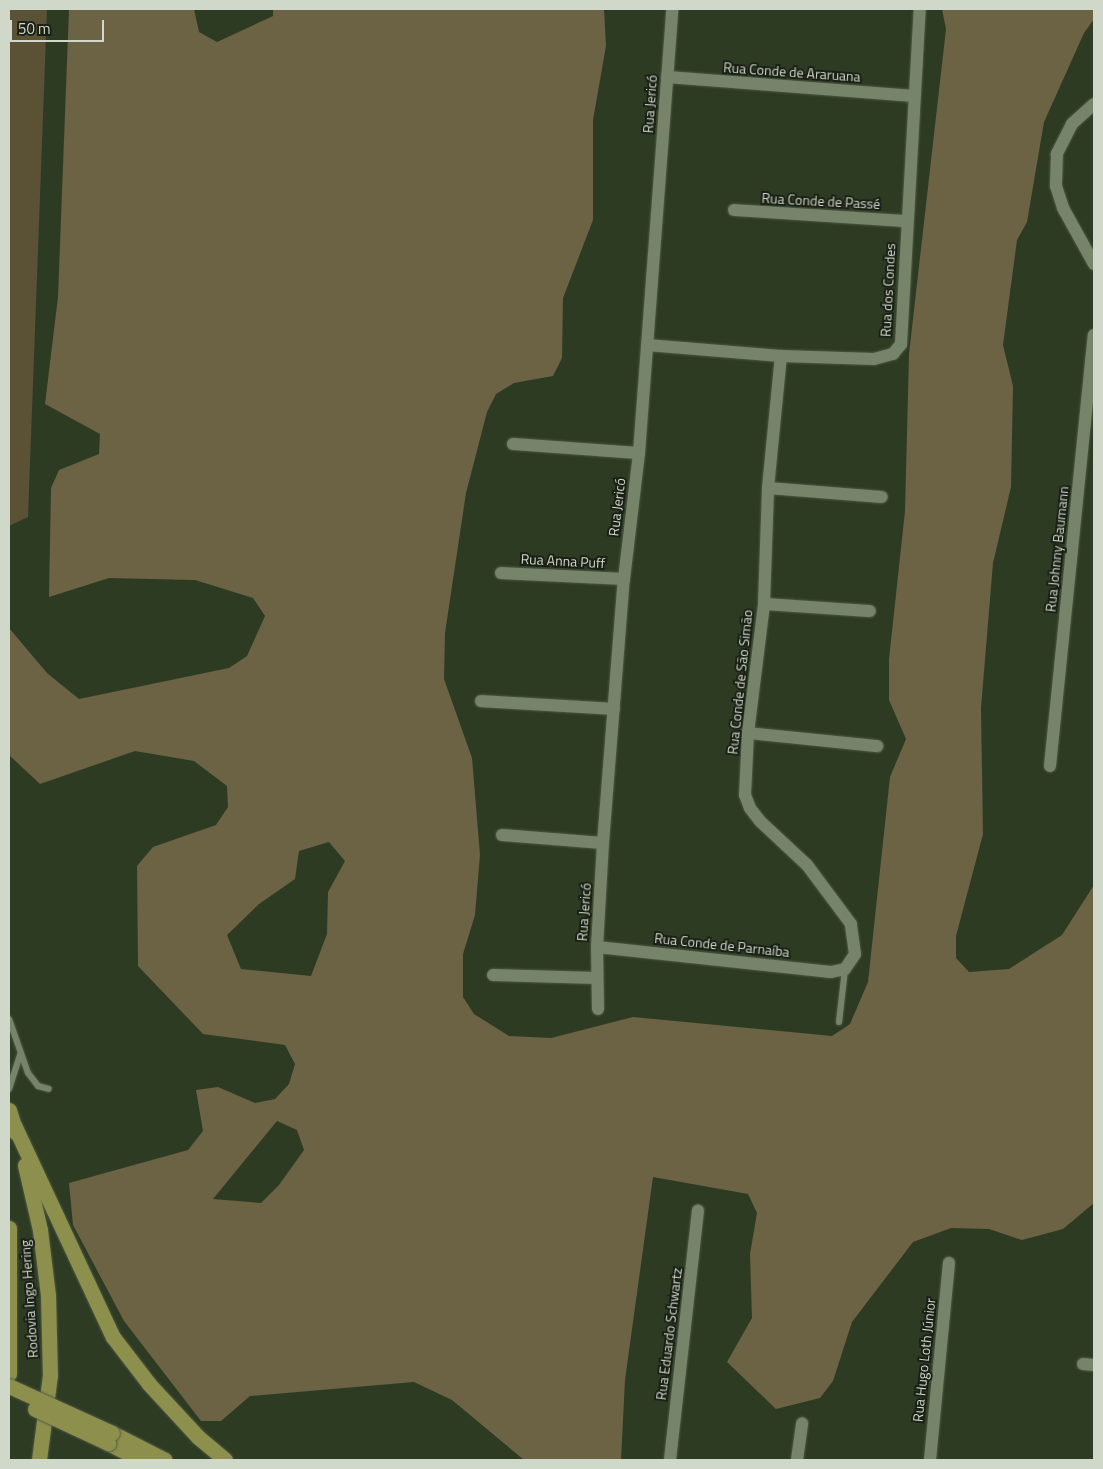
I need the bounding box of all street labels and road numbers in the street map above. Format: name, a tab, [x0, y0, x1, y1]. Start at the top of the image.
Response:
street label: Rua Conde de Araruana	[723, 59, 861, 85]
street label: Rua Jericó	[640, 74, 660, 134]
street label: Rua Conde de Passé	[761, 189, 881, 213]
street label: Rua dos Condes	[877, 243, 899, 337]
street label: Rua Jericó	[605, 477, 629, 537]
street label: Rua Johnny Baumann	[1042, 485, 1072, 613]
street label: Rua Anna Puff	[520, 550, 606, 572]
street label: Rua Conde de São Simão	[724, 609, 756, 755]
street label: Rua Jericó	[574, 882, 594, 942]
street label: Rua Conde de Parnaíba	[654, 930, 790, 960]
street label: Rodovia Ingo Hering	[16, 1239, 42, 1359]
street label: Rua Eduardo Schwartz	[653, 1267, 685, 1401]
street label: Rua Hugo Loth Júnior	[909, 1297, 939, 1423]

